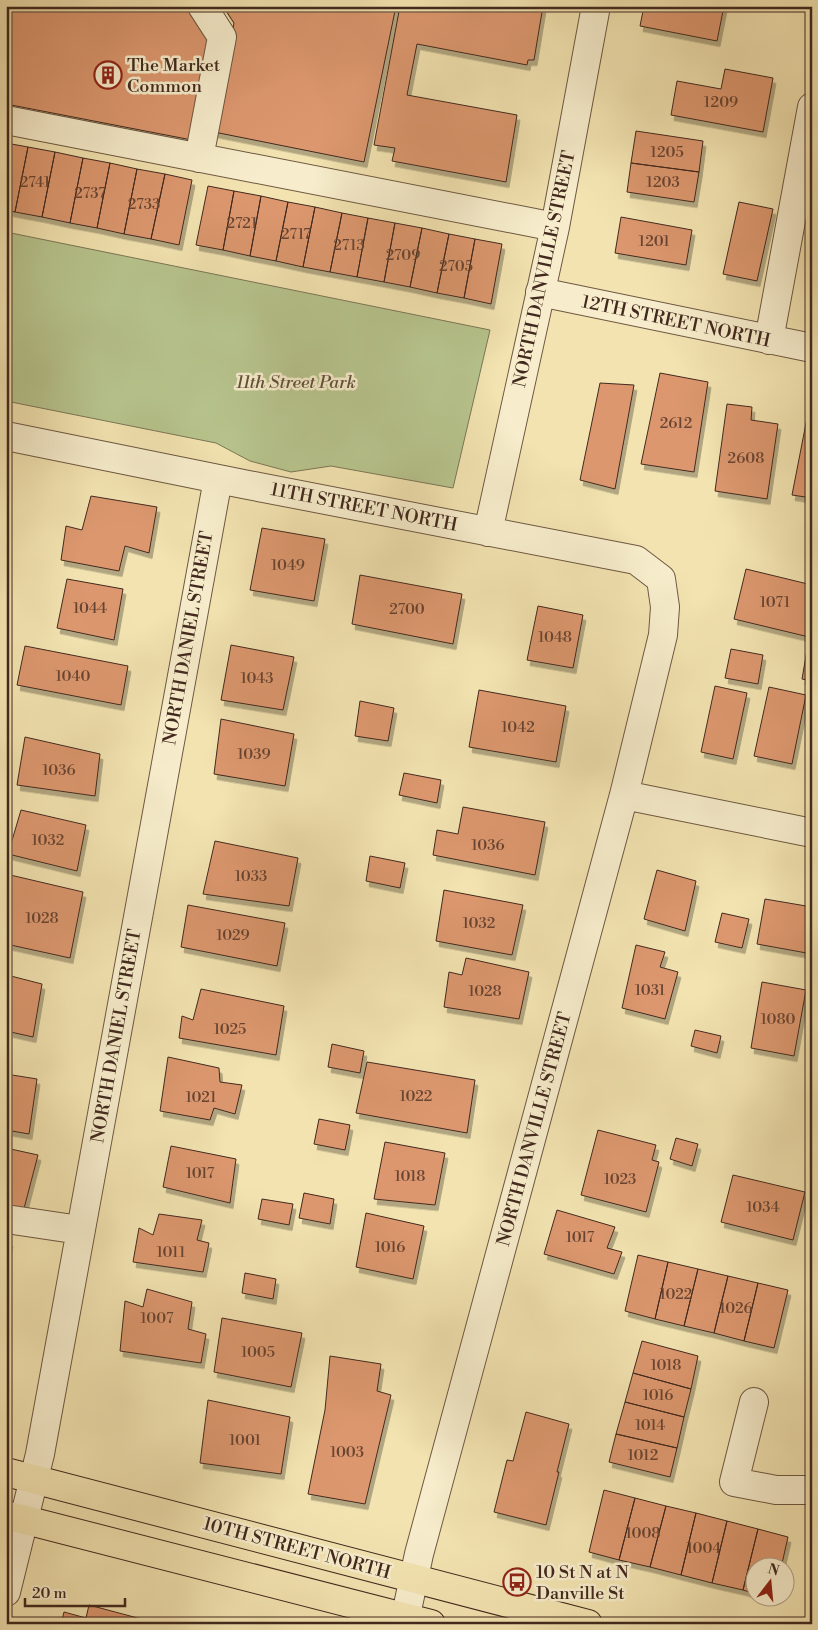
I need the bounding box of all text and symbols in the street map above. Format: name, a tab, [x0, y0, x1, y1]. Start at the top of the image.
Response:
place label: The Market Common	[127, 54, 221, 98]
building icon: The Market Common	[93, 60, 123, 90]
house number: 1209	[704, 93, 738, 112]
house number: 1205	[650, 143, 684, 162]
street label: NORTH DANVILLE STREET	[508, 148, 581, 390]
house number: 2741	[20, 173, 51, 192]
house number: 1203	[646, 173, 680, 192]
house number: 2737	[74, 184, 106, 203]
house number: 2733	[128, 195, 160, 214]
house number: 2721	[226, 214, 258, 233]
house number: 2717	[281, 225, 311, 244]
house number: 1201	[638, 232, 670, 251]
house number: 2713	[333, 236, 365, 255]
house number: 2709	[386, 246, 420, 265]
house number: 2705	[439, 257, 473, 276]
street label: 12TH STREET NORTH	[579, 290, 773, 353]
park label: 11th Street Park	[236, 371, 356, 394]
house number: 2612	[660, 414, 692, 433]
house number: 2608	[728, 449, 764, 468]
street label: 11TH STREET NORTH	[268, 478, 460, 537]
street label: NORTH DANIEL STREET	[158, 529, 219, 747]
house number: 1049	[271, 556, 305, 575]
house number: 1071	[760, 593, 791, 612]
house number: 1044	[73, 599, 107, 618]
house number: 2700	[389, 600, 425, 619]
house number: 1048	[538, 628, 572, 647]
house number: 1040	[56, 667, 90, 686]
house number: 1043	[240, 669, 274, 688]
house number: 1042	[501, 718, 535, 737]
house number: 1039	[237, 745, 271, 764]
house number: 1036	[42, 761, 76, 780]
house number: 1032	[32, 831, 64, 850]
house number: 1036	[471, 836, 505, 855]
house number: 1033	[235, 867, 267, 886]
house number: 1028	[25, 909, 59, 928]
house number: 1032	[463, 914, 495, 933]
house number: 1029	[216, 926, 250, 945]
street label: NORTH DANIEL STREET	[86, 927, 147, 1145]
house number: 1031	[635, 981, 666, 1000]
house number: 1028	[468, 982, 502, 1001]
street label: NORTH DANVILLE STREET	[492, 1009, 577, 1249]
house number: 1080	[760, 1010, 796, 1029]
house number: 1025	[214, 1020, 246, 1039]
house number: 1022	[400, 1087, 432, 1106]
house number: 1021	[186, 1088, 217, 1107]
house number: 1017	[186, 1164, 215, 1183]
house number: 1018	[395, 1167, 425, 1186]
house number: 1023	[604, 1170, 636, 1189]
house number: 1034	[746, 1198, 780, 1217]
house number: 1017	[566, 1228, 595, 1247]
house number: 1016	[375, 1238, 405, 1257]
house number: 1011	[157, 1243, 186, 1262]
house number: 1022	[660, 1285, 692, 1304]
house number: 1026	[719, 1299, 753, 1318]
house number: 1007	[140, 1309, 174, 1328]
house number: 1005	[241, 1343, 275, 1362]
house number: 1018	[651, 1356, 681, 1375]
house number: 1016	[643, 1386, 673, 1405]
house number: 1014	[635, 1416, 665, 1435]
house number: 1001	[229, 1431, 261, 1450]
house number: 1003	[330, 1443, 364, 1462]
house number: 1012	[628, 1446, 658, 1465]
street label: 10TH STREET NORTH	[201, 1512, 394, 1585]
house number: 1008	[625, 1524, 661, 1543]
house number: 1004	[687, 1539, 721, 1558]
north arrow	[746, 1558, 796, 1608]
text: N	[766, 1560, 781, 1581]
place label: 10 St N at N Danville St	[536, 1561, 630, 1605]
bus stop icon: 10 St N at N Danville St	[502, 1567, 532, 1597]
scale bar	[25, 1575, 125, 1607]
text: 20 m	[32, 1584, 67, 1603]

